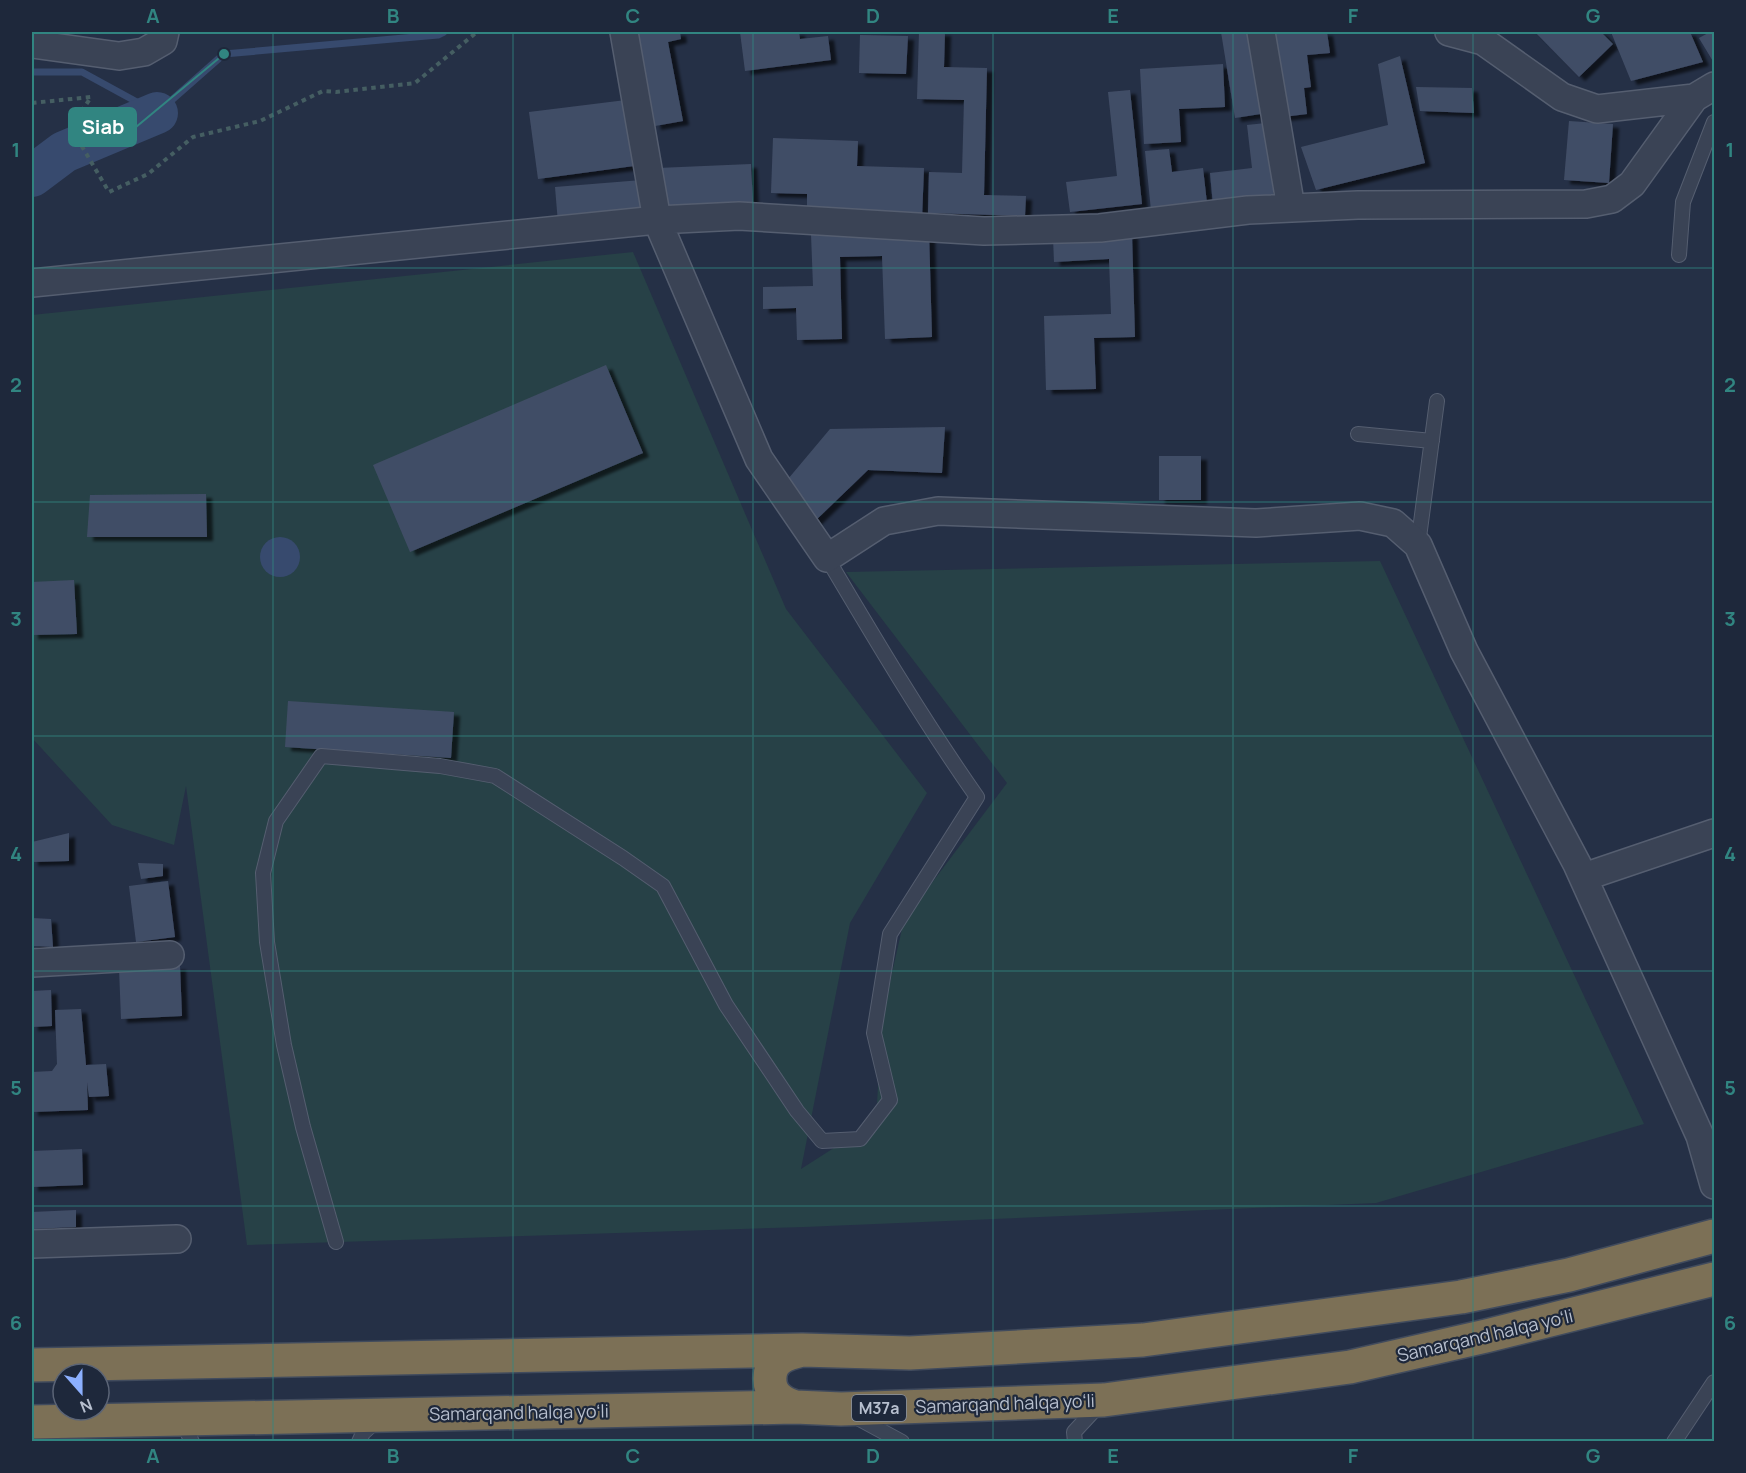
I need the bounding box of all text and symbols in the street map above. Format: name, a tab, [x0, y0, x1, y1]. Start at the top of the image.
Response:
text: A	[146, 2, 160, 29]
text: B	[387, 2, 400, 29]
text: C	[626, 2, 640, 29]
text: D	[866, 2, 880, 29]
text: E	[1107, 2, 1119, 29]
text: F	[1348, 2, 1359, 29]
text: G	[1586, 2, 1601, 29]
callout: Siab	[69, 108, 136, 146]
text: Siab	[82, 113, 124, 140]
text: 1	[12, 136, 20, 163]
text: 1	[1726, 136, 1734, 163]
text: 2	[10, 371, 22, 398]
text: 2	[1724, 371, 1736, 398]
text: 3	[10, 605, 22, 632]
text: 3	[1724, 605, 1736, 632]
text: 4	[10, 840, 22, 867]
text: 4	[1724, 840, 1736, 867]
text: 5	[10, 1074, 22, 1101]
text: 5	[1724, 1074, 1736, 1101]
street label: Samarqand halqa yoʻli	[1395, 1303, 1575, 1367]
text: 6	[10, 1309, 22, 1336]
text: 6	[1724, 1309, 1736, 1336]
north arrow	[51, 1362, 111, 1422]
street label: Samarqand halqa yoʻli	[915, 1388, 1095, 1418]
text: N	[77, 1394, 96, 1418]
road number: M37a	[852, 1395, 906, 1421]
street label: Samarqand halqa yoʻli	[429, 1398, 609, 1426]
text: A	[146, 1442, 160, 1469]
text: B	[387, 1442, 400, 1469]
text: C	[626, 1442, 640, 1469]
text: D	[866, 1442, 880, 1469]
text: E	[1107, 1442, 1119, 1469]
text: F	[1348, 1442, 1359, 1469]
text: G	[1586, 1442, 1601, 1469]

